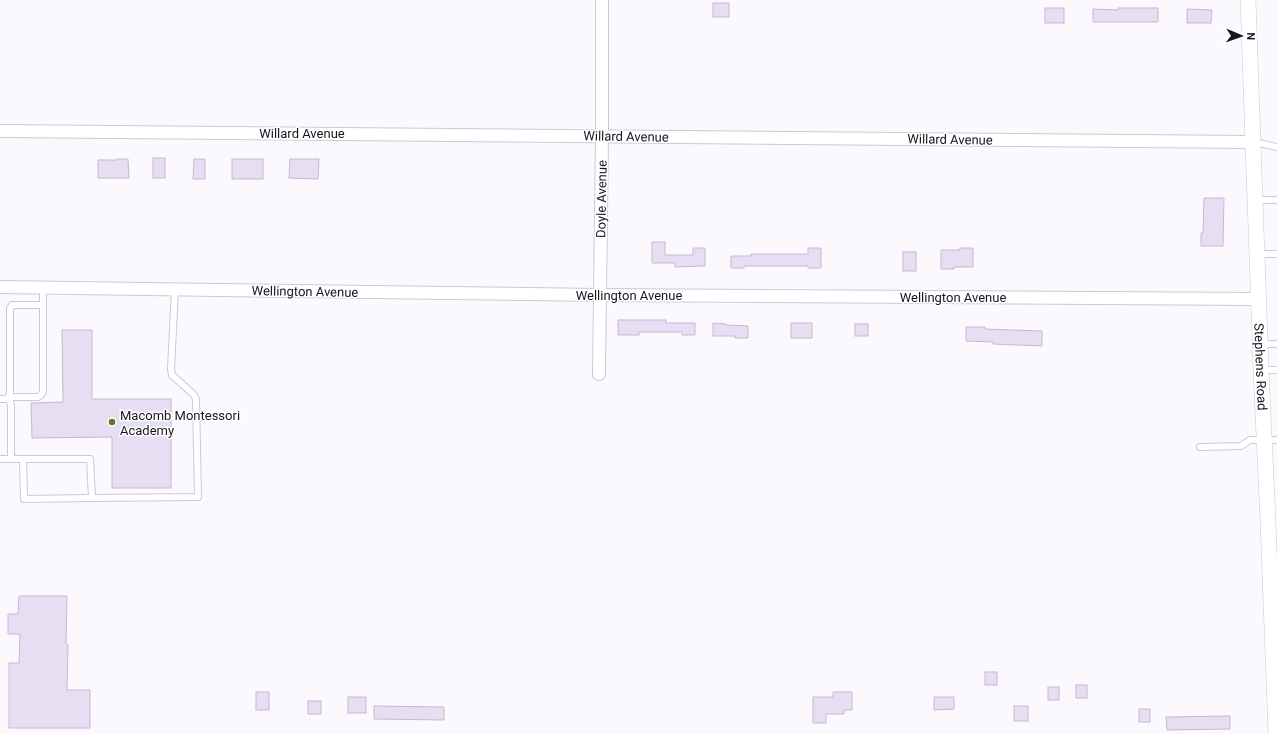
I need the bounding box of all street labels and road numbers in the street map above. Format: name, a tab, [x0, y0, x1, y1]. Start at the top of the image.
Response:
street label: Willard Avenue	[259, 126, 345, 141]
street label: Willard Avenue	[583, 128, 669, 145]
street label: Willard Avenue	[907, 131, 993, 148]
street label: Doyle Avenue	[593, 160, 610, 238]
street label: Wellington Avenue	[252, 283, 359, 300]
street label: Wellington Avenue	[576, 288, 682, 303]
street label: Wellington Avenue	[900, 290, 1006, 305]
street label: Stephens Road	[1251, 323, 1270, 411]

